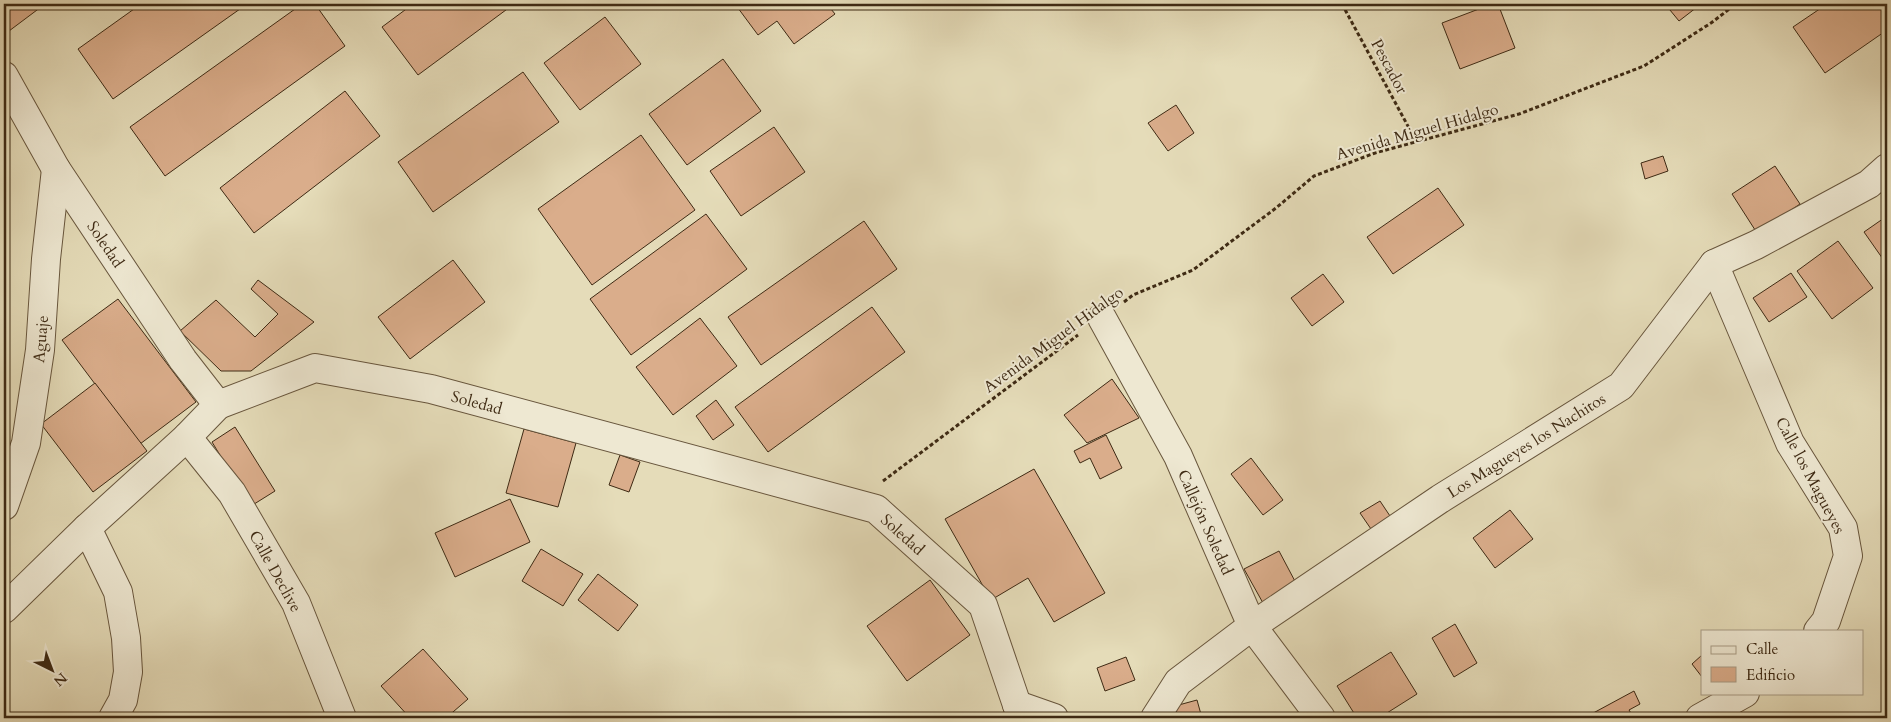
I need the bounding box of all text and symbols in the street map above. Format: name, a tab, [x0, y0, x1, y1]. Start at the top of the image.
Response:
street label: Pescador	[1365, 35, 1413, 98]
street label: Avenida Miguel Hidalgo	[1333, 98, 1501, 166]
street label: Soledad	[82, 217, 129, 273]
street label: Avenida Miguel Hidalgo	[979, 281, 1128, 398]
street label: Aguaje	[28, 314, 54, 364]
street label: Soledad	[449, 386, 505, 420]
street label: Los Magueyes los Nachitos	[1443, 388, 1610, 504]
street label: Calle los Magueyes	[1770, 413, 1850, 538]
street label: Callejón Soledad	[1172, 466, 1238, 579]
street label: Soledad	[876, 509, 929, 561]
street label: Calle Declive	[244, 527, 307, 616]
legend	[1701, 630, 1864, 694]
text: Calle	[1746, 639, 1779, 659]
north arrow	[28, 644, 78, 694]
text: Edificio	[1746, 665, 1795, 685]
text: N	[49, 668, 71, 690]

